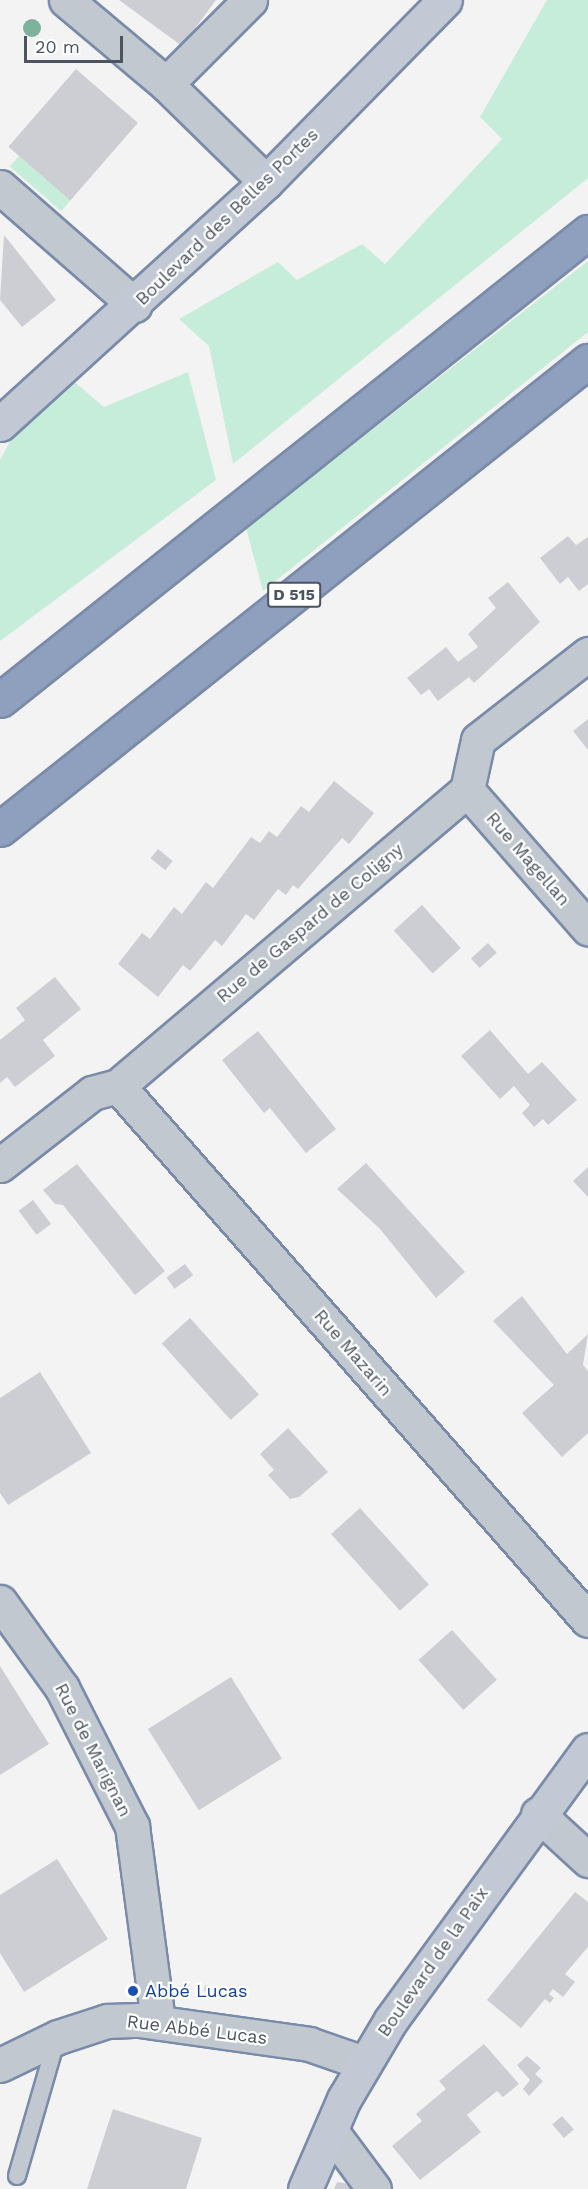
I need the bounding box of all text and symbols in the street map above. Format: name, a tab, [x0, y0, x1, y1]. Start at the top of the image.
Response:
scale bar	[27, 24, 126, 62]
text: 20 m	[35, 36, 80, 57]
street label: Boulevard des Belles Portes	[131, 124, 323, 310]
road number: D 515	[267, 582, 321, 608]
street label: Rue Magellan	[481, 808, 575, 910]
street label: Rue de Gaspard de Coligny	[212, 839, 408, 1007]
street label: Rue Mazarin	[309, 1305, 397, 1401]
street label: Rue de Marignan	[50, 1680, 136, 1820]
street label: Boulevard de la Paix	[373, 1883, 493, 2041]
place label: Abbé Lucas	[145, 1980, 247, 2002]
marker: Abbé Lucas	[126, 1984, 140, 1998]
street label: Rue Abbé Lucas	[125, 2011, 269, 2049]

